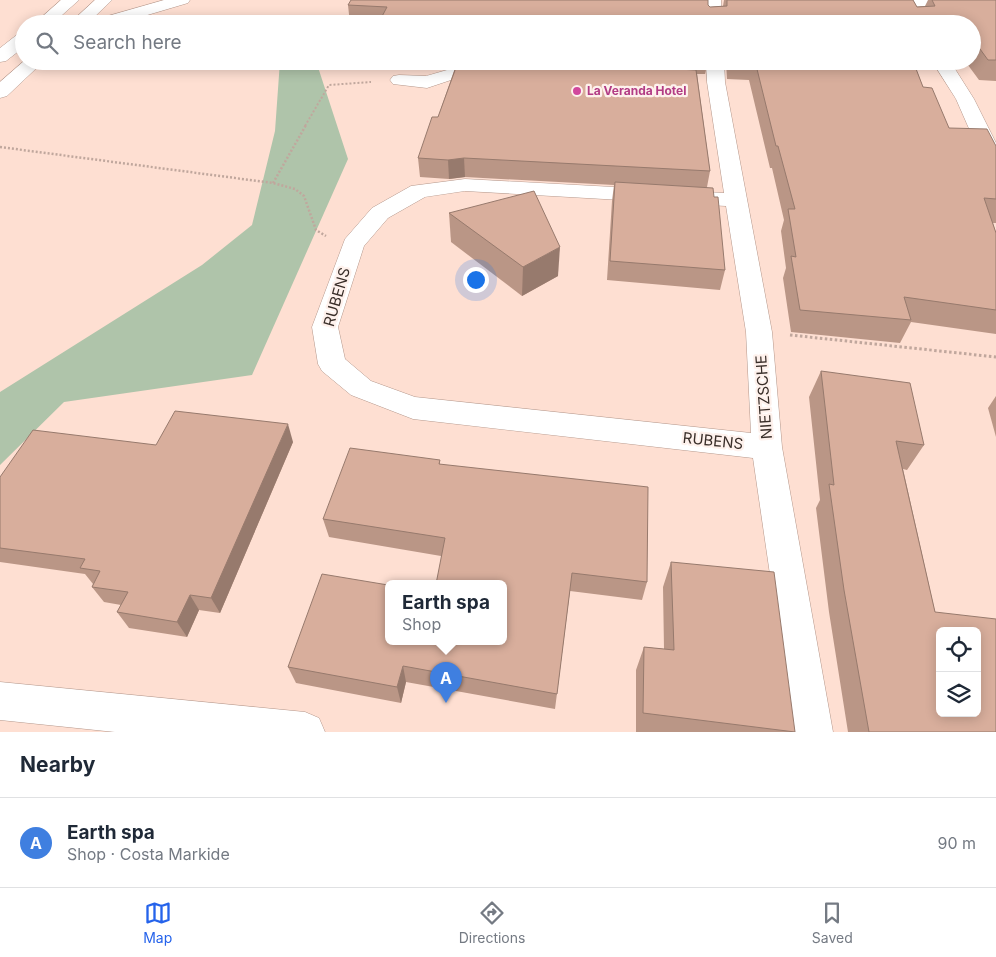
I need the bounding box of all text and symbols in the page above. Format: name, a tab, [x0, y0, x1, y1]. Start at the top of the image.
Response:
search box	[15, 15, 981, 70]
icon: search	[33, 29, 61, 57]
text: Search here	[73, 31, 182, 54]
place label: La Veranda Hotel	[587, 83, 687, 98]
marker: La Veranda Hotel	[571, 85, 583, 97]
street label: RUBENS	[319, 265, 354, 329]
your location	[463, 267, 489, 293]
street label: NIETZSCHE	[751, 354, 776, 440]
street label: RUBENS	[682, 428, 744, 453]
popup	[385, 580, 507, 645]
text: Earth spa	[402, 591, 490, 614]
text: Shop	[402, 614, 441, 634]
map controls	[936, 627, 981, 717]
button: locate	[936, 627, 981, 672]
pin: A	[430, 662, 462, 703]
button: layers	[936, 672, 981, 717]
text: Nearby	[20, 752, 95, 777]
text: Earth spa	[67, 821, 155, 844]
text: A	[30, 833, 42, 853]
text: 90 m	[937, 833, 976, 853]
text: Shop · Costa Markide	[67, 844, 230, 864]
tab: Map	[143, 899, 172, 946]
tab: Directions	[459, 899, 525, 946]
tab: Saved	[812, 899, 853, 946]

